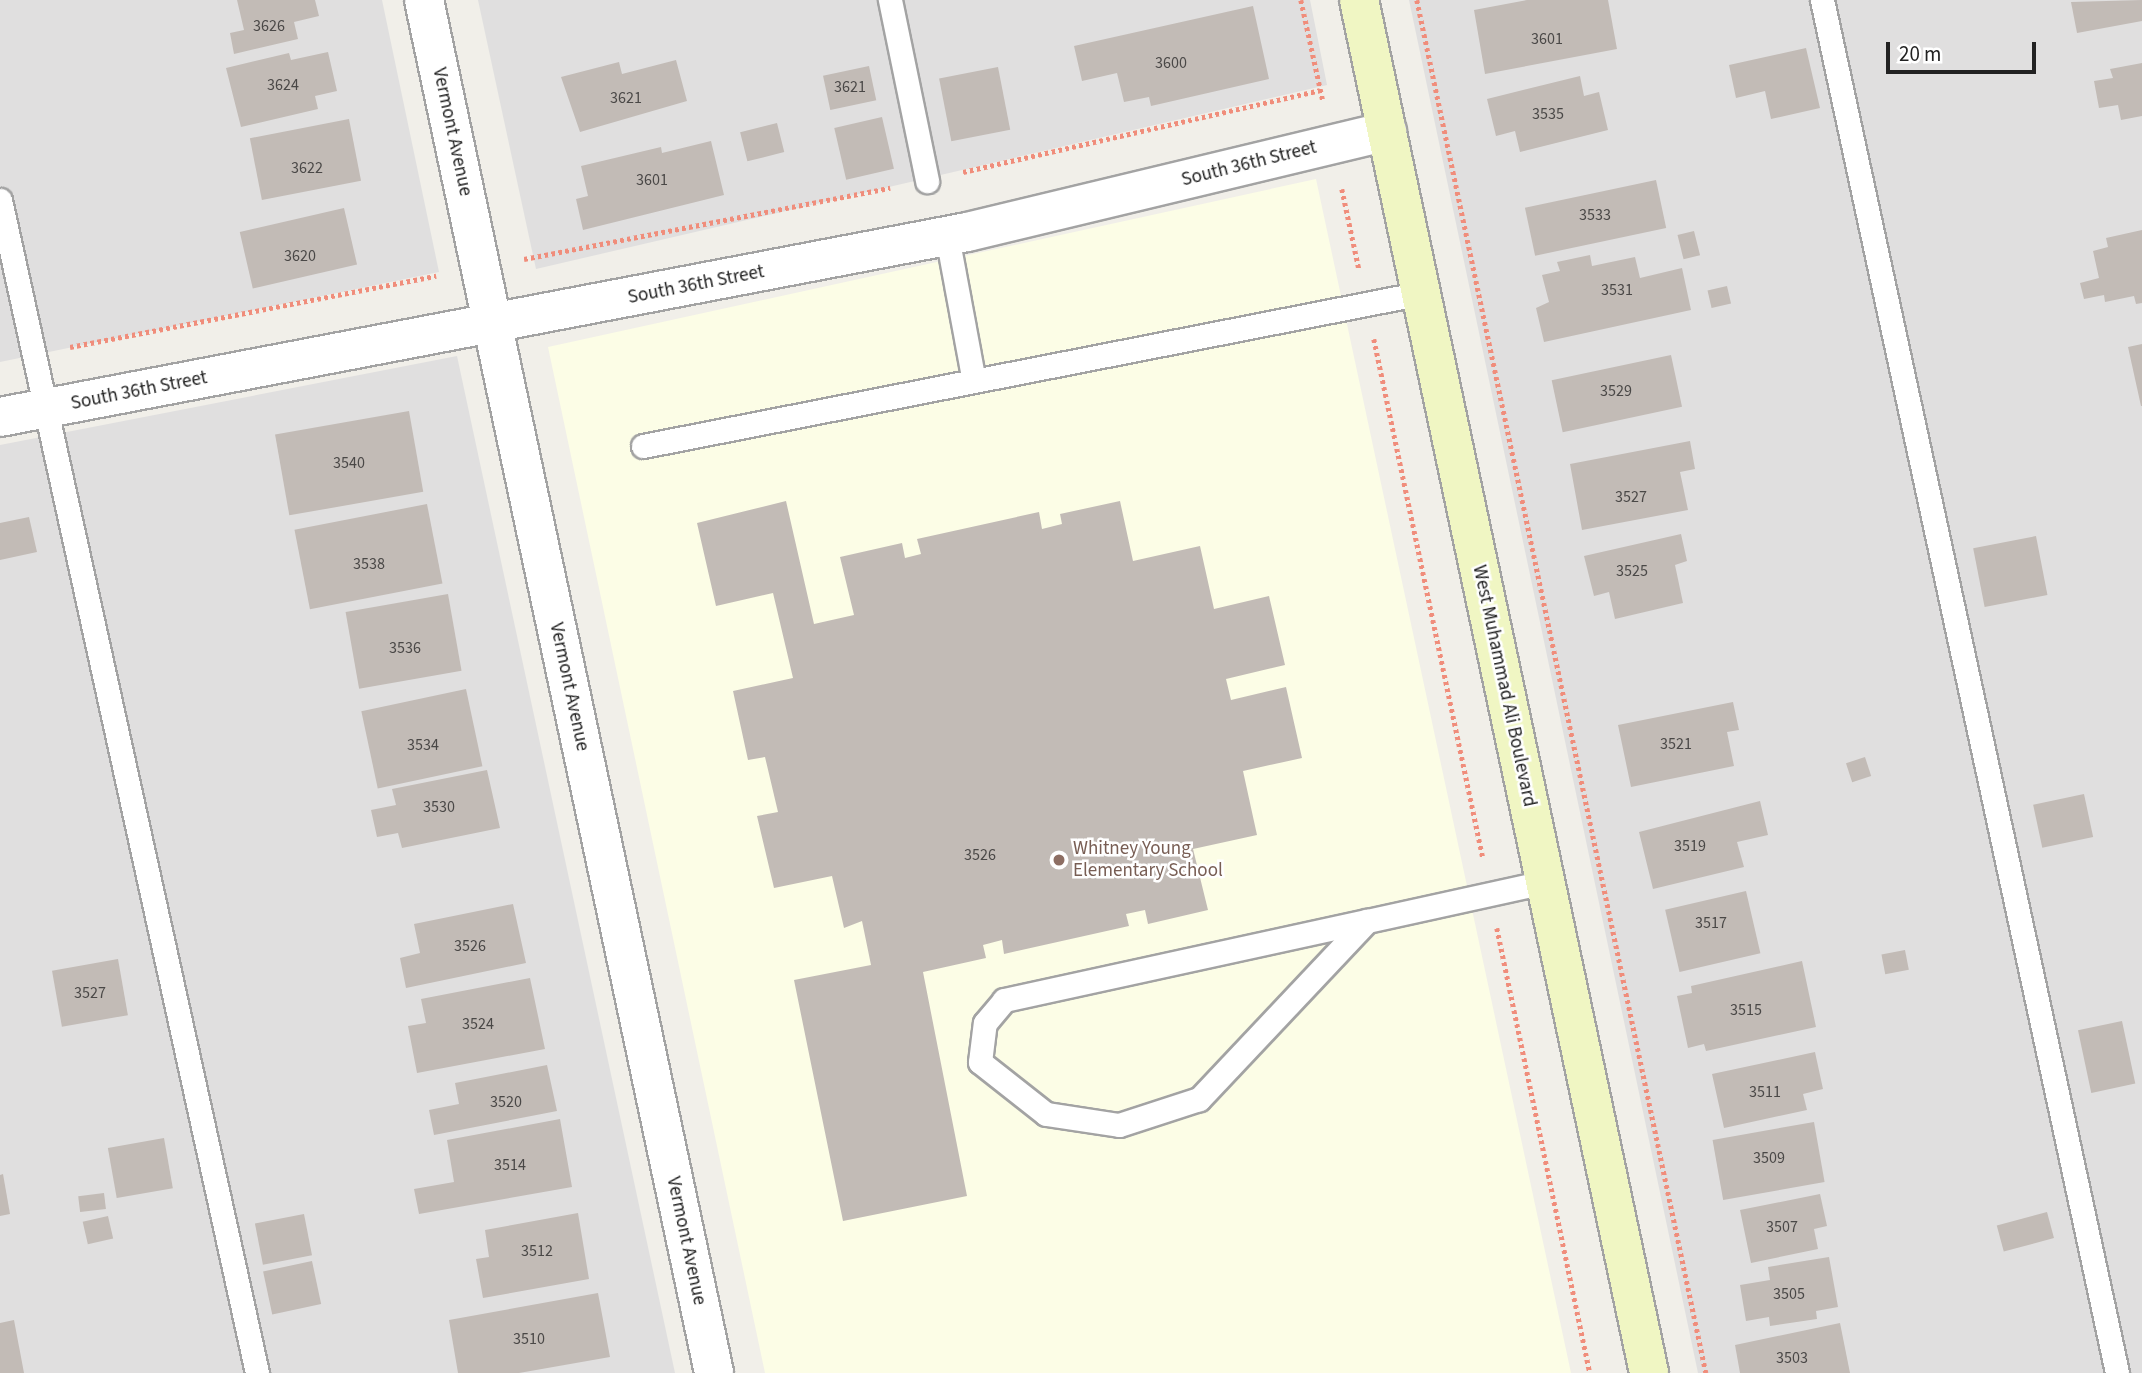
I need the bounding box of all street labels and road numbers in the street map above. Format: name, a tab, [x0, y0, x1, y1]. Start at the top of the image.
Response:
street label: Vermont Avenue	[427, 66, 477, 198]
street label: South 36th Street	[1179, 136, 1319, 192]
street label: South 36th Street	[626, 261, 766, 309]
street label: South 36th Street	[69, 367, 209, 415]
street label: West Muhammad Ali Boulevard	[1467, 563, 1541, 809]
street label: Vermont Avenue	[544, 621, 594, 753]
street label: Vermont Avenue	[661, 1175, 711, 1307]

